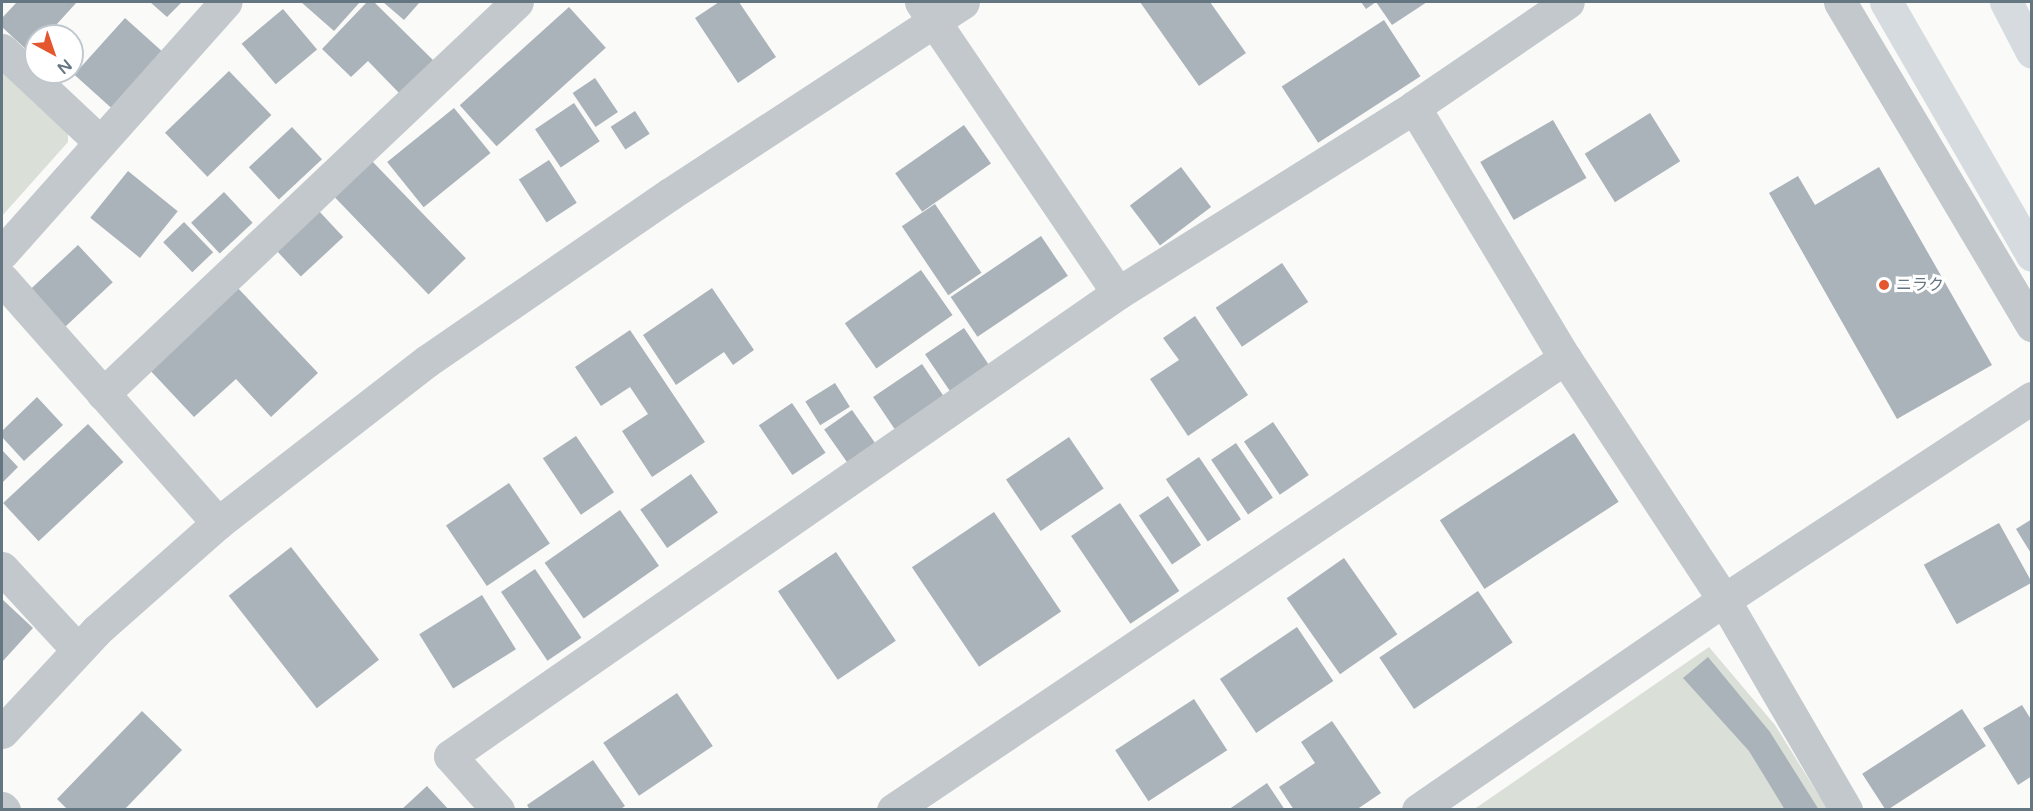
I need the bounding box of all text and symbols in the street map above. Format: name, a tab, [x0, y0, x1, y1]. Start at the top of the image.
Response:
north arrow	[24, 24, 84, 84]
text: N	[53, 54, 76, 78]
place label: ニラク	[1896, 275, 1944, 295]
marker: ニラク	[1877, 278, 1891, 292]

